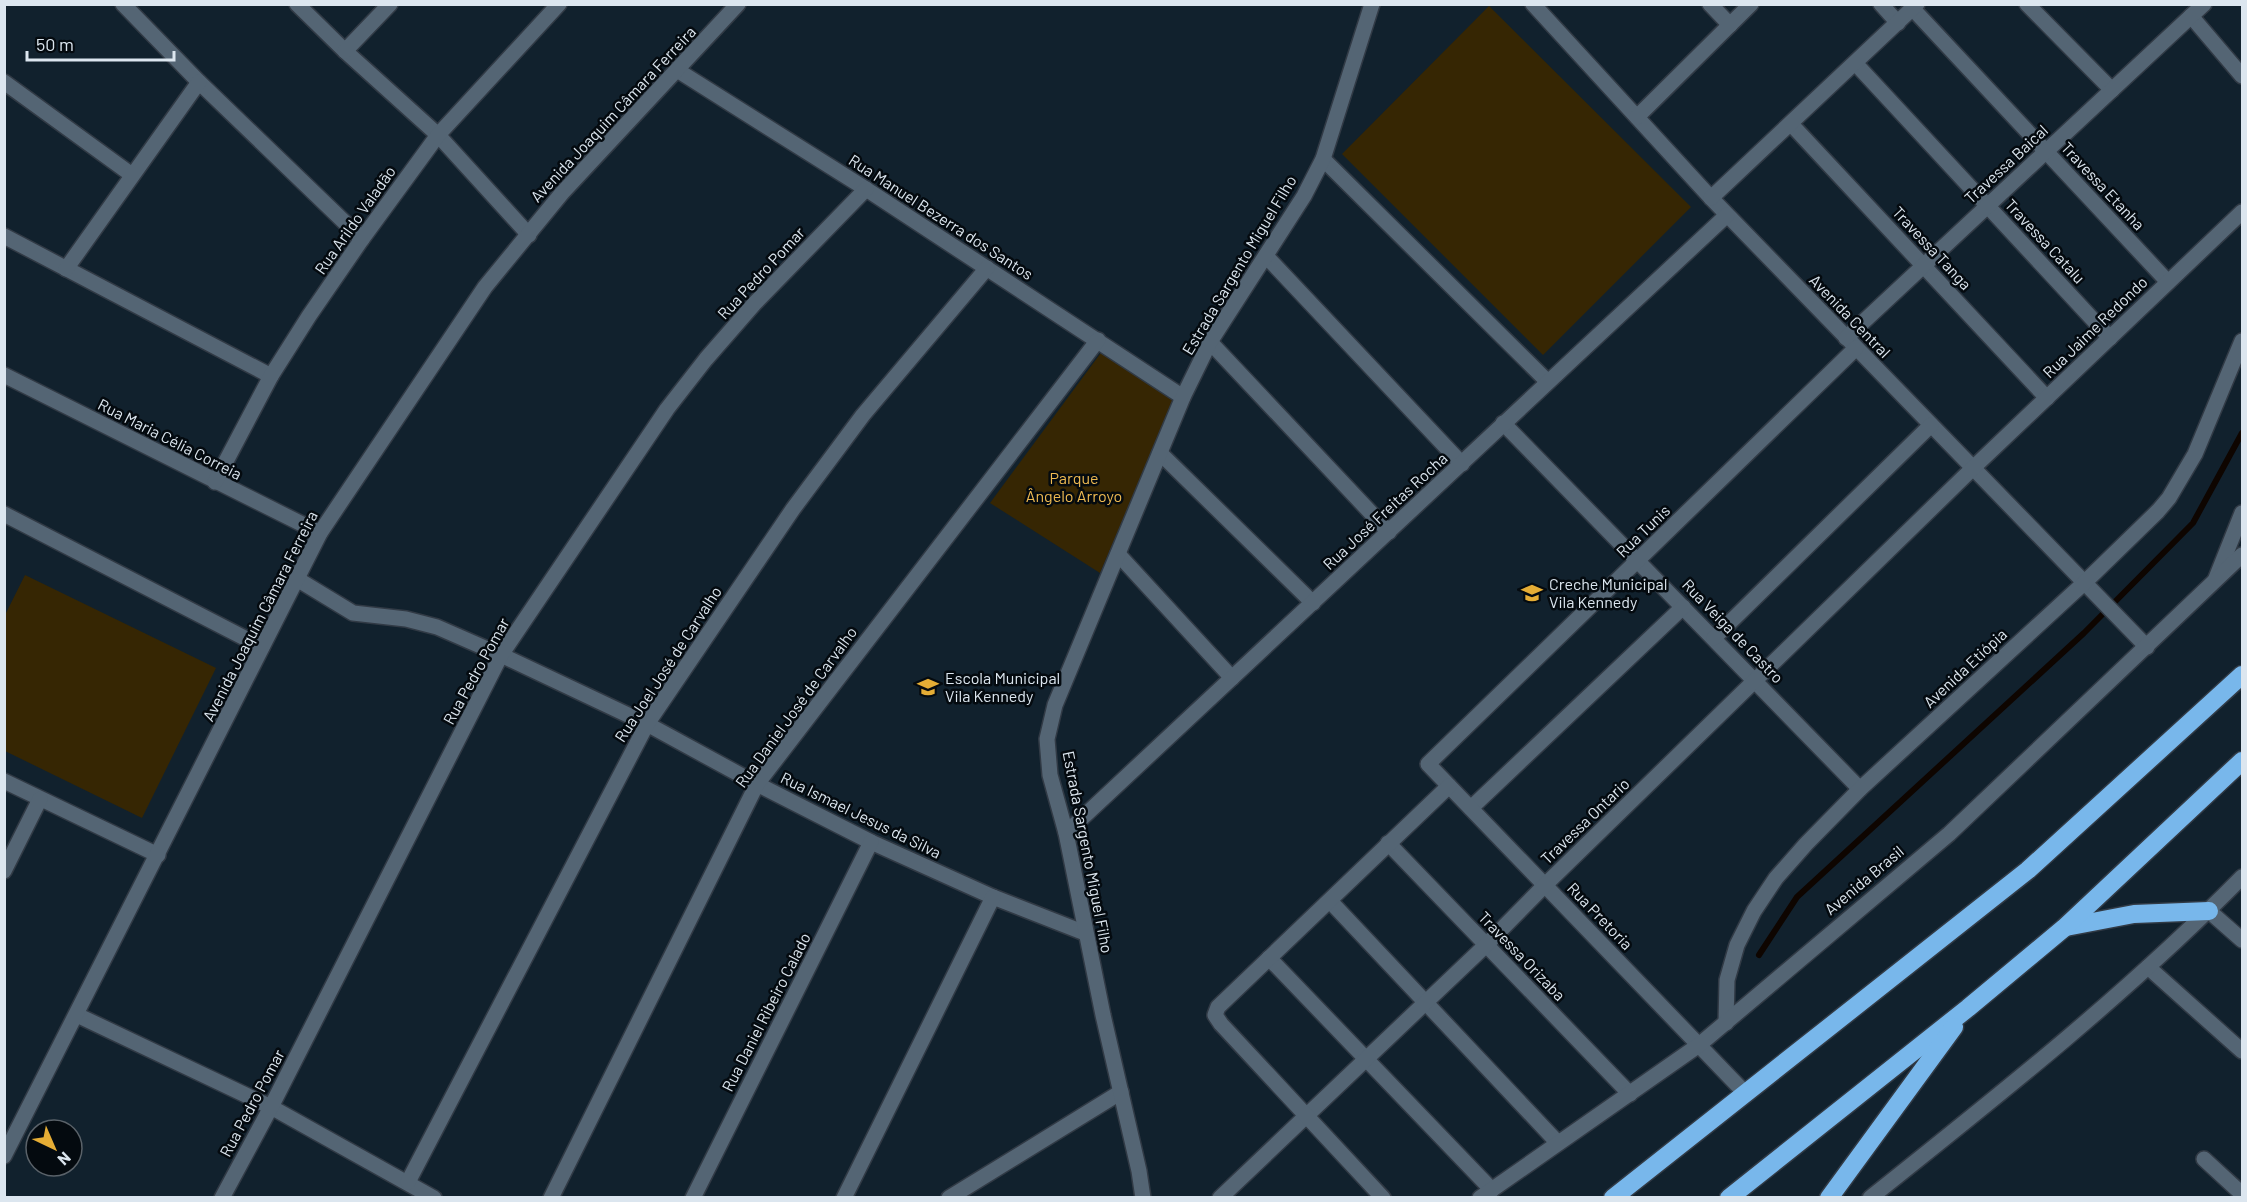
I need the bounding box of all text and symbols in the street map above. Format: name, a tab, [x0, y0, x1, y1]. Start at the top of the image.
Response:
street label: Avenida Joaquim Câmara Ferreira	[526, 22, 699, 206]
scale bar	[27, 24, 174, 62]
text: 50 m	[36, 33, 74, 55]
street label: Travessa Baical	[1960, 120, 2051, 207]
street label: Travessa Etanha	[2058, 138, 2149, 234]
street label: Rua Manuel Bezerra dos Santos	[846, 150, 1037, 283]
street label: Rua Arildo Valadão	[310, 162, 399, 278]
street label: Estrada Sargento Miguel Filho	[1177, 172, 1300, 358]
street label: Travessa Catalu	[2001, 195, 2089, 287]
street label: Travessa Tanga	[1889, 202, 1976, 293]
street label: Rua Pedro Pomar	[713, 223, 808, 323]
street label: Avenida Central	[1806, 270, 1895, 361]
street label: Rua Jaime Redondo	[2038, 272, 2151, 381]
street label: Rua Maria Célia Correia	[95, 394, 245, 483]
street label: Rua José Freitas Rocha	[1319, 448, 1451, 573]
park label: Parque Ângelo Arroyo	[1026, 468, 1122, 505]
street label: Rua Tunis	[1612, 500, 1673, 561]
street label: Avenida Joaquim Câmara Ferreira	[198, 507, 321, 724]
place label: Creche Municipal Vila Kennedy	[1549, 574, 1667, 611]
street label: Rua Veiga de Castro	[1679, 575, 1788, 687]
school or university icon: Creche Municipal Vila Kennedy	[1520, 581, 1544, 605]
street label: Rua Joel José de Carvalho	[610, 582, 725, 745]
street label: Rua Pedro Pomar	[438, 614, 513, 727]
street label: Rua Daniel José de Carvalho	[731, 623, 860, 791]
street label: Avenida Etiópia	[1919, 624, 2010, 711]
place label: Escola Municipal Vila Kennedy	[945, 668, 1060, 705]
school or university icon: Escola Municipal Vila Kennedy	[916, 675, 940, 699]
street label: Estrada Sargento Miguel Filho	[1060, 749, 1117, 955]
street label: Rua Ismael Jesus da Silva	[778, 767, 944, 862]
street label: Travessa Ontario	[1536, 774, 1633, 868]
street label: Avenida Brasil	[1820, 841, 1907, 918]
street label: Rua Pretoria	[1564, 878, 1637, 953]
street label: Travessa Orizaba	[1475, 907, 1570, 1004]
street label: Rua Daniel Ribeiro Calado	[717, 929, 814, 1094]
street label: Rua Pedro Pomar	[215, 1046, 288, 1160]
north arrow	[24, 1118, 84, 1178]
text: N	[54, 1149, 75, 1170]

